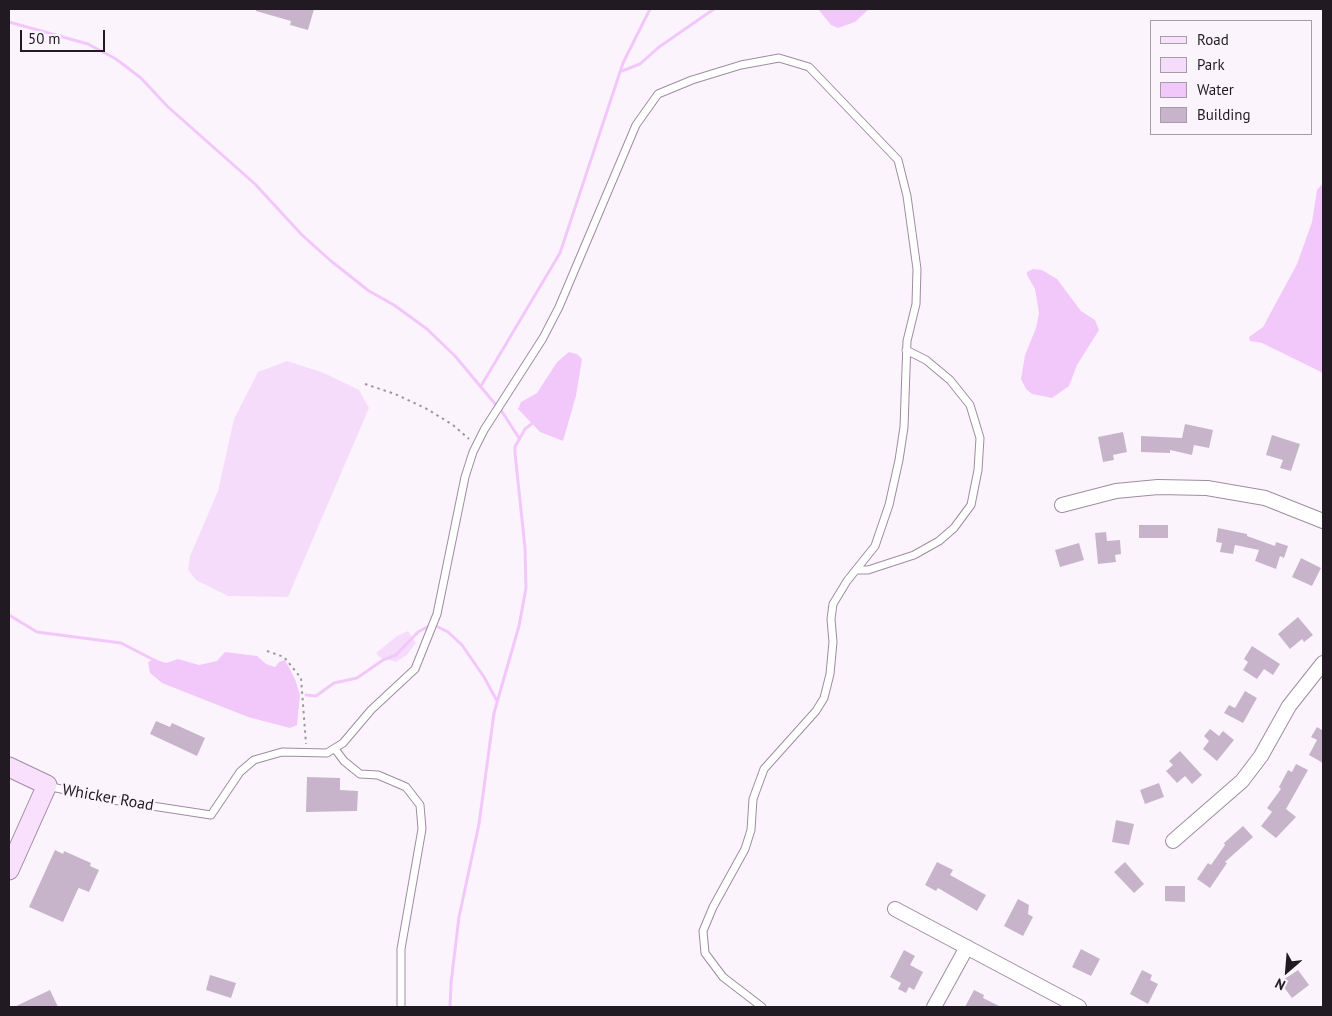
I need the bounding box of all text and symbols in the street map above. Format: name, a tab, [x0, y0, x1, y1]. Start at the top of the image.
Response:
scale bar	[22, 20, 108, 52]
legend	[1150, 20, 1312, 135]
text: 50 m	[28, 29, 61, 48]
text: Road	[1197, 30, 1229, 49]
text: Park	[1197, 55, 1225, 74]
text: Water	[1197, 80, 1234, 99]
text: Building	[1197, 105, 1251, 124]
street label: Whicker Road	[61, 780, 155, 816]
north arrow	[1262, 946, 1312, 996]
text: N	[1272, 974, 1288, 994]

